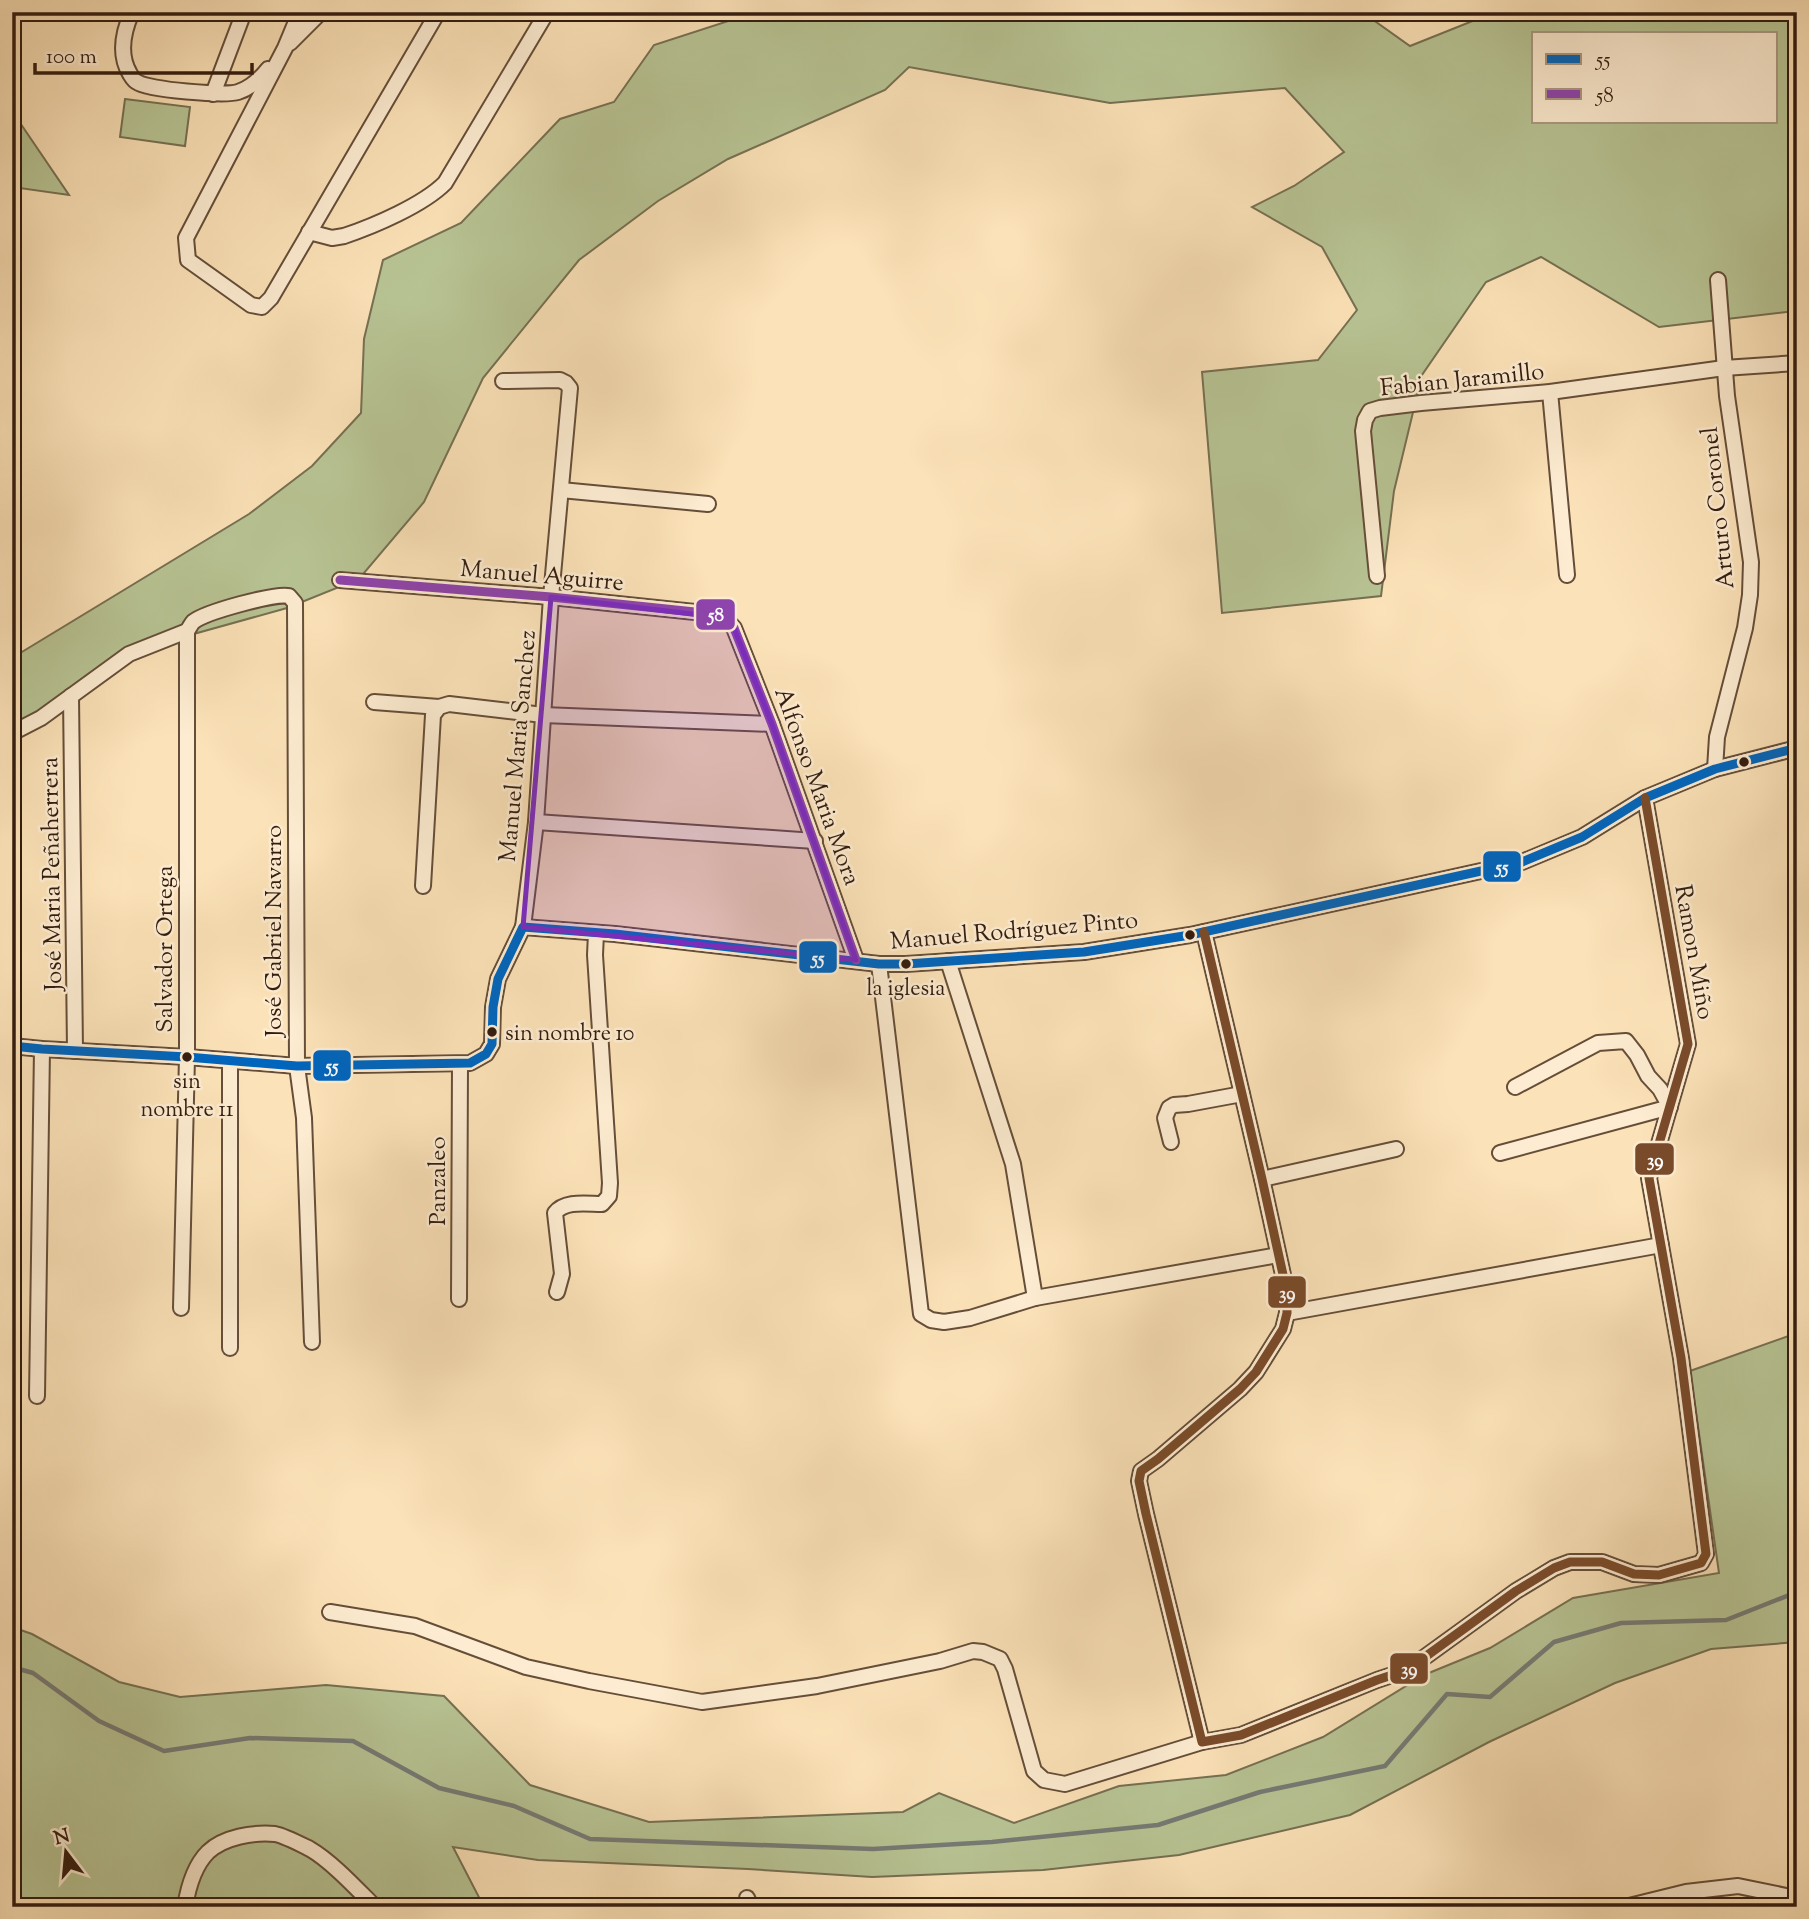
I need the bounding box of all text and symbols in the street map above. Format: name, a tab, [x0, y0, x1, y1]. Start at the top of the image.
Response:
scale bar	[35, 32, 252, 76]
legend	[1532, 32, 1778, 122]
text: 100 m	[46, 43, 97, 73]
text: 55	[1595, 46, 1611, 76]
text: 58	[1595, 82, 1614, 112]
street label: Fabian Jaramillo	[1379, 355, 1546, 407]
street label: Arturo Coronel	[1694, 425, 1744, 591]
street label: Manuel Aguirre	[459, 553, 625, 601]
line badge: 58	[695, 598, 736, 631]
text: 58	[706, 603, 724, 630]
street label: Manuel Maria Sanchez	[492, 629, 546, 864]
street label: Alfonso Maria Mora	[764, 683, 868, 891]
unlabelled marker	[1737, 755, 1751, 769]
street label: José Maria Peñaherrera	[34, 757, 72, 993]
street label: José Gabriel Navarro	[258, 825, 292, 1039]
line badge: 55	[1482, 850, 1522, 883]
text: 55	[1493, 855, 1509, 882]
street label: Salvador Ortega	[149, 865, 183, 1033]
street label: Ramon Miño	[1664, 882, 1722, 1022]
street label: Manuel Rodríguez Pinto	[889, 904, 1140, 960]
unlabelled marker	[1183, 928, 1197, 942]
line badge: 55	[798, 940, 838, 974]
text: 55	[809, 946, 825, 973]
marker: la iglesia	[899, 957, 913, 971]
place label: la iglesia	[866, 974, 946, 1006]
place label: sin nombre 10	[505, 1019, 635, 1051]
marker: sin nombre 10	[485, 1025, 499, 1039]
line badge: 55	[312, 1049, 352, 1082]
marker: sin nombre 11	[180, 1050, 194, 1064]
text: 55	[323, 1054, 339, 1081]
place label: sin nombre 11	[141, 1067, 234, 1127]
street label: Panzaleo	[422, 1136, 456, 1226]
line badge: 39	[1634, 1142, 1675, 1176]
text: 39	[1647, 1148, 1663, 1175]
line badge: 39	[1267, 1275, 1307, 1309]
text: 39	[1279, 1281, 1295, 1308]
line badge: 39	[1389, 1652, 1429, 1685]
text: 39	[1401, 1657, 1417, 1684]
north arrow	[32, 1818, 102, 1888]
text: N	[51, 1823, 73, 1853]

